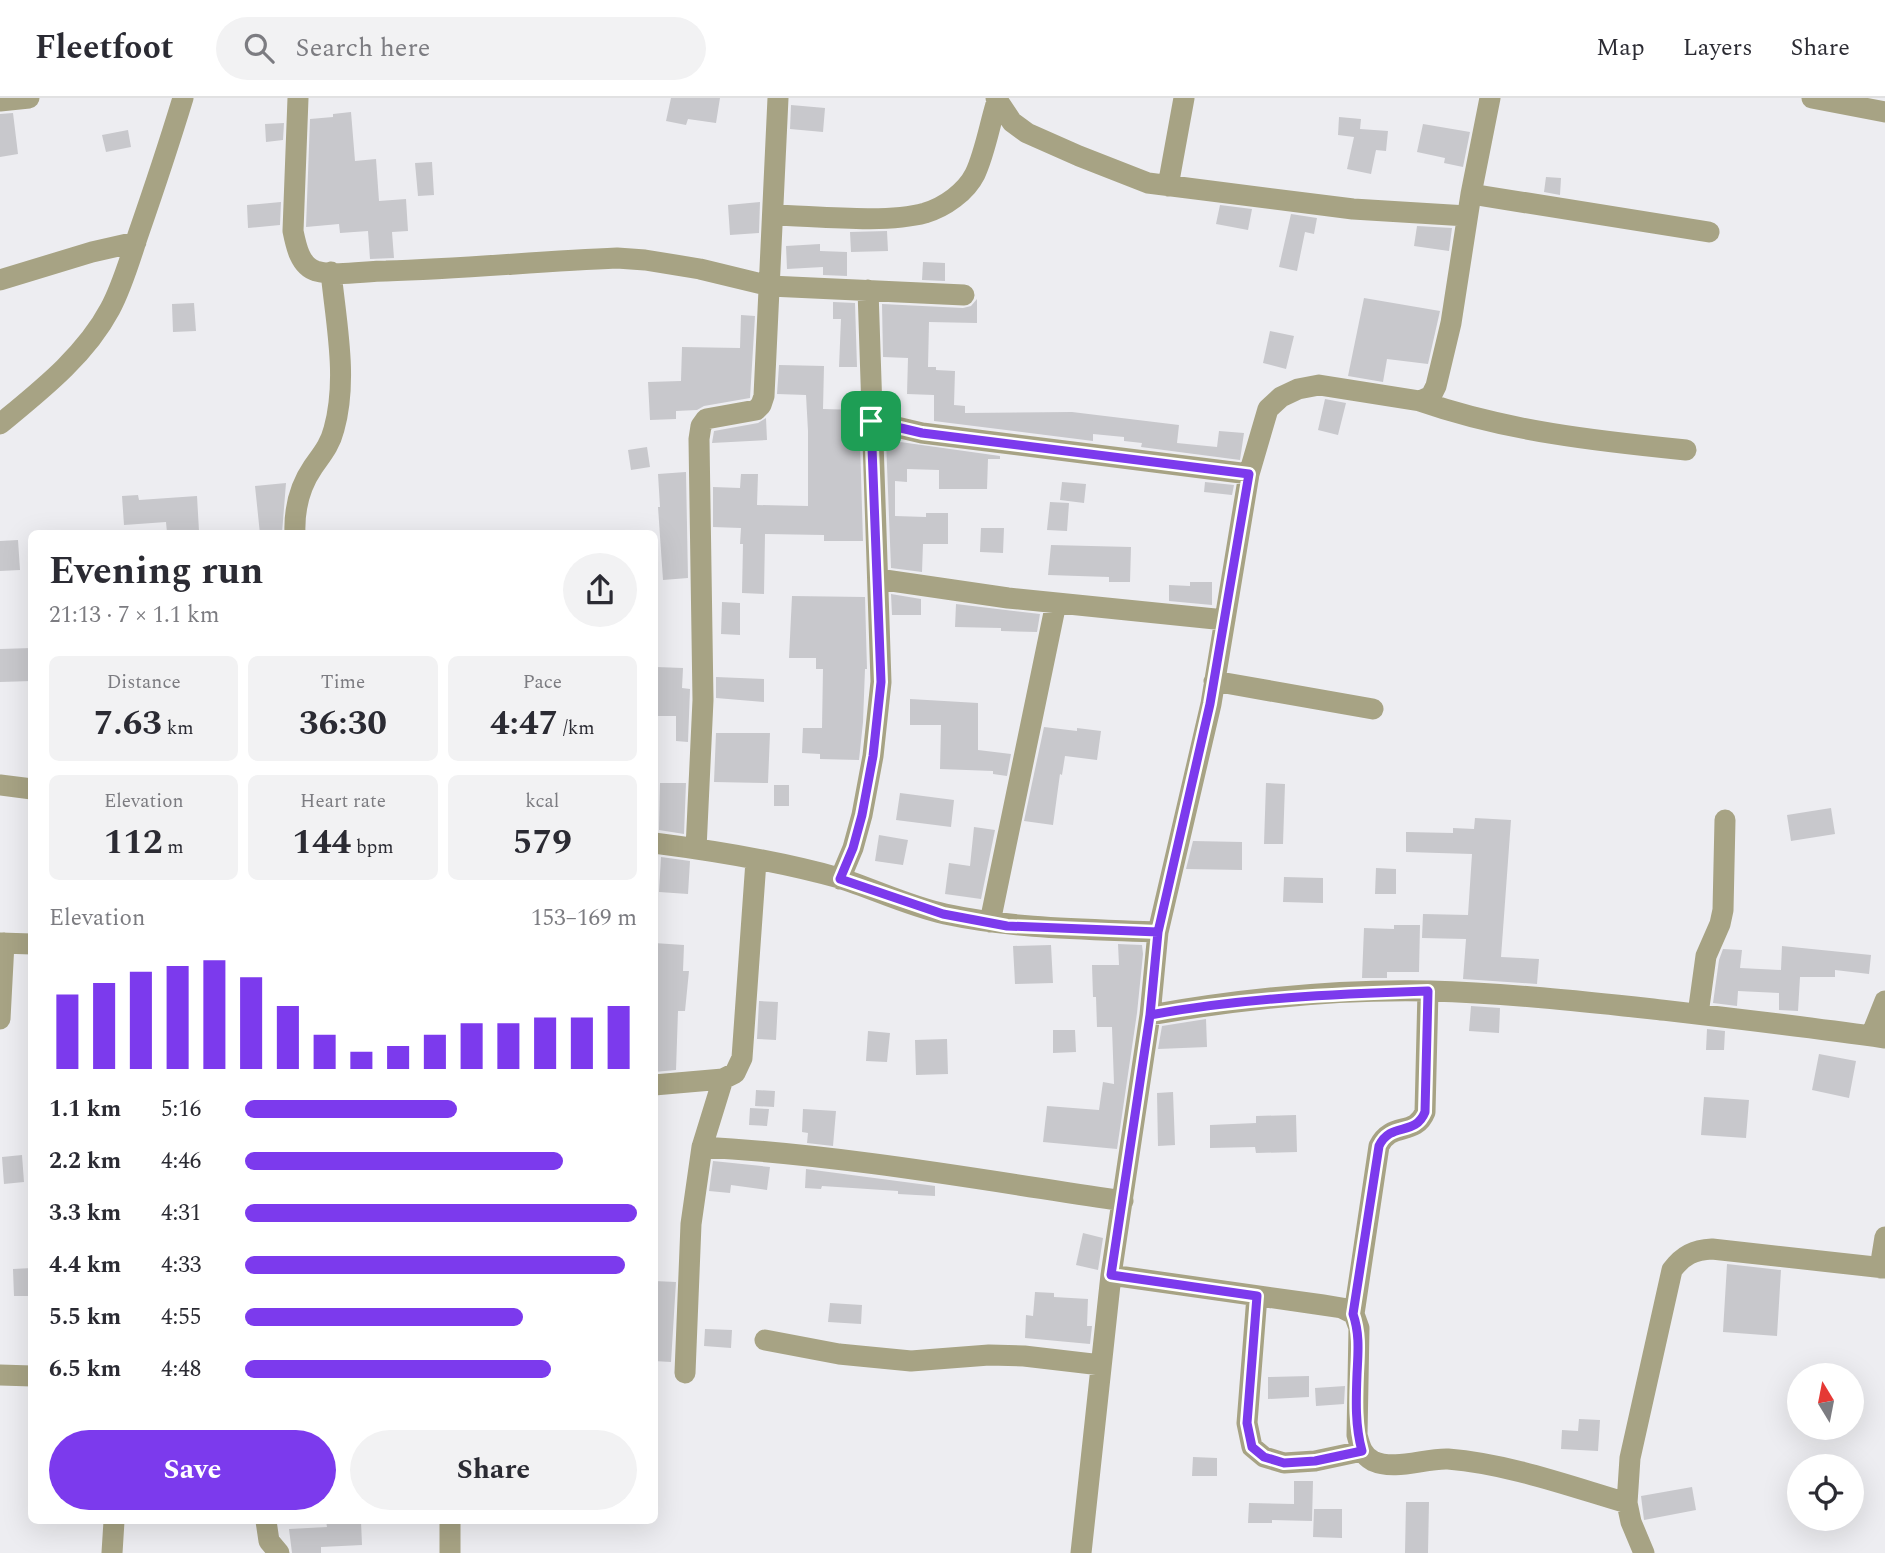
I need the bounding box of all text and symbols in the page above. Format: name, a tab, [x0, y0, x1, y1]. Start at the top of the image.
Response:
search box	[216, 17, 706, 80]
text: Fleetfoot	[35, 23, 174, 73]
text: Search here	[296, 28, 430, 68]
icon: search	[240, 29, 278, 67]
text: Map	[1596, 30, 1645, 66]
text: Layers	[1683, 30, 1753, 66]
text: Share	[1791, 30, 1850, 66]
pin	[841, 391, 901, 451]
icon: arrive	[852, 402, 890, 440]
text: Evening run	[49, 543, 263, 601]
button: share	[563, 553, 637, 627]
text: 21:13 · 7 × 1.1 km	[49, 598, 220, 633]
text: Distance	[107, 668, 181, 697]
text: Time	[321, 668, 365, 697]
text: Pace	[523, 668, 562, 697]
text: 7.63	[94, 697, 162, 750]
text: 36:30	[299, 697, 387, 750]
text: 4:47	[490, 697, 558, 750]
text: km	[162, 714, 194, 743]
text: /km	[558, 714, 595, 743]
text: Elevation	[104, 787, 183, 816]
text: Heart rate	[300, 787, 386, 816]
text: kcal	[525, 787, 559, 816]
text: 112	[104, 816, 163, 869]
text: 144	[292, 816, 351, 869]
text: 579	[513, 816, 572, 869]
text: m	[163, 833, 184, 862]
text: bpm	[351, 833, 394, 862]
text: Elevation	[49, 901, 145, 936]
text: 153–169 m	[531, 901, 637, 936]
text: 1.1 km	[49, 1092, 121, 1127]
text: 5:16	[161, 1092, 201, 1127]
text: 2.2 km	[49, 1144, 121, 1179]
text: 4:46	[161, 1144, 201, 1179]
text: 3.3 km	[49, 1196, 121, 1231]
text: 4:31	[161, 1196, 201, 1231]
text: 4.4 km	[49, 1248, 121, 1283]
text: 4:33	[161, 1248, 201, 1283]
text: 5.5 km	[49, 1300, 121, 1335]
text: 4:55	[161, 1300, 201, 1335]
text: 6.5 km	[49, 1352, 121, 1387]
text: 4:48	[161, 1352, 201, 1387]
north arrow	[1787, 1363, 1864, 1440]
map controls	[1787, 1363, 1864, 1531]
button: Save	[49, 1430, 336, 1510]
button: Share	[350, 1430, 637, 1510]
button: locate	[1787, 1454, 1864, 1531]

